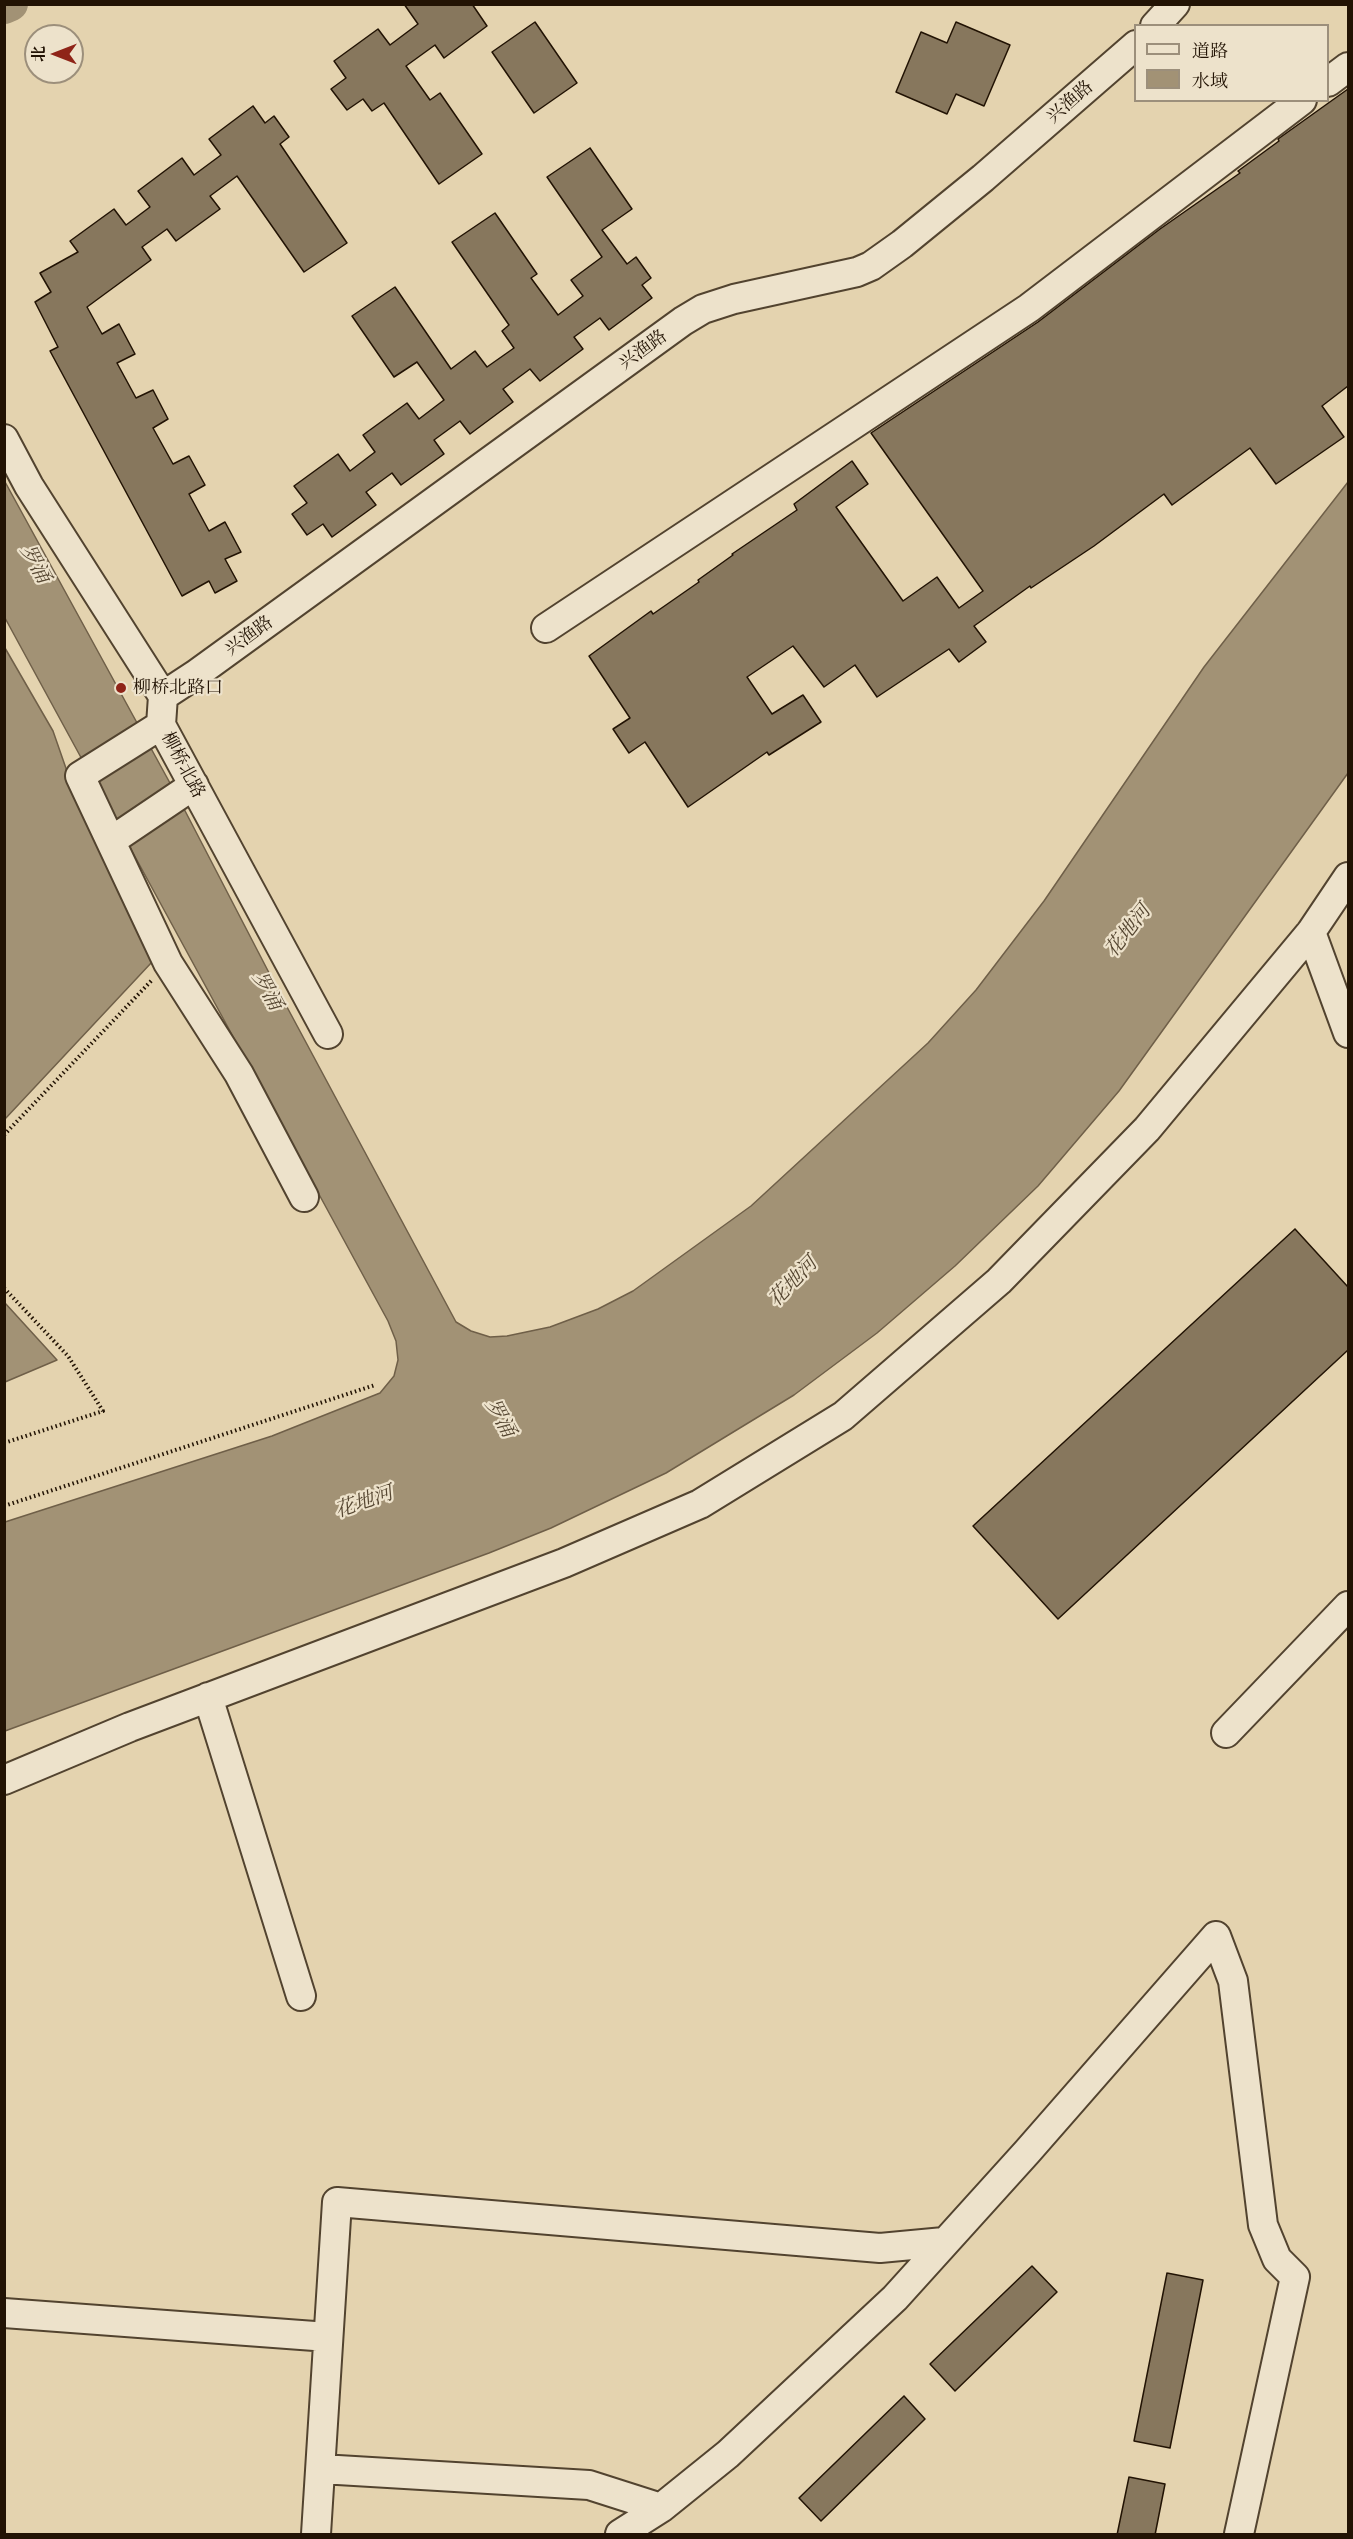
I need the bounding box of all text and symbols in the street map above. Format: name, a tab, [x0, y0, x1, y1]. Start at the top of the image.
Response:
north arrow	[24, 24, 84, 84]
legend	[1134, 24, 1329, 102]
text: 道路	[1192, 40, 1228, 62]
text: 北	[28, 46, 48, 62]
text: 水域	[1192, 70, 1228, 92]
street label: 兴渔路	[1043, 76, 1097, 128]
street label: 兴渔路	[615, 325, 671, 375]
water label: 罗涌	[15, 541, 55, 587]
street label: 兴渔路	[221, 611, 277, 661]
place label: 柳桥北路口	[133, 677, 223, 699]
marker: 柳桥北路口	[114, 681, 128, 695]
street label: 柳桥北路	[157, 728, 209, 802]
water label: 花地河	[1100, 900, 1156, 962]
water label: 罗涌	[247, 968, 287, 1014]
water label: 花地河	[764, 1252, 822, 1312]
water label: 罗涌	[480, 1395, 520, 1441]
water label: 花地河	[332, 1481, 396, 1523]

